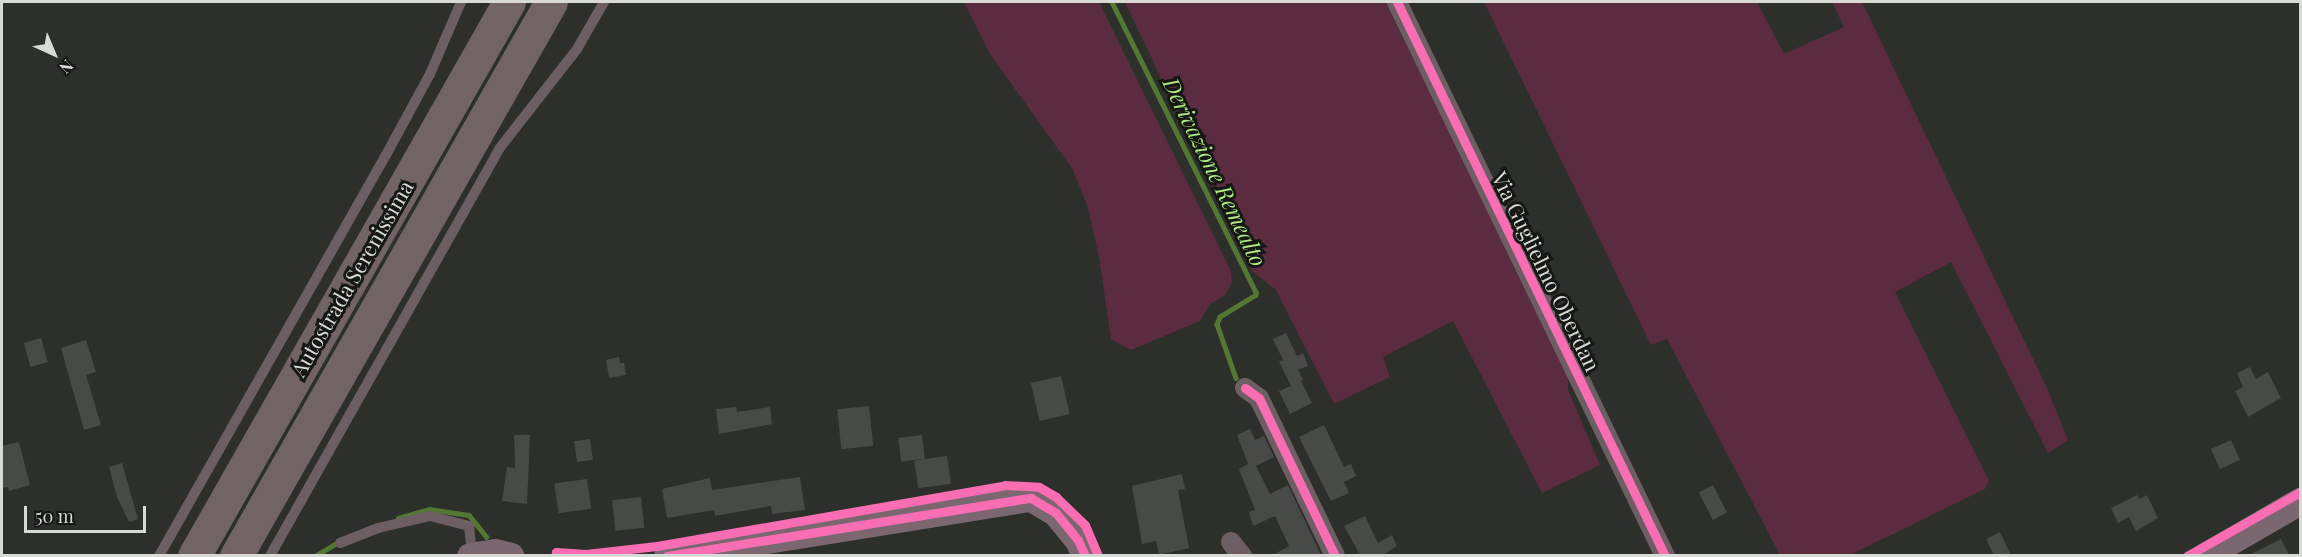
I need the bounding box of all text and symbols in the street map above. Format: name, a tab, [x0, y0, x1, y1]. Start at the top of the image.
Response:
north arrow	[24, 24, 84, 84]
text: N	[55, 56, 78, 79]
water label: Derivazione Remealto	[1158, 73, 1272, 271]
street label: Via Guglielmo Oberdan	[1488, 167, 1606, 375]
street label: Autostrada Serenissima	[284, 175, 418, 381]
scale bar	[27, 494, 148, 532]
text: 50 m	[35, 504, 74, 528]

